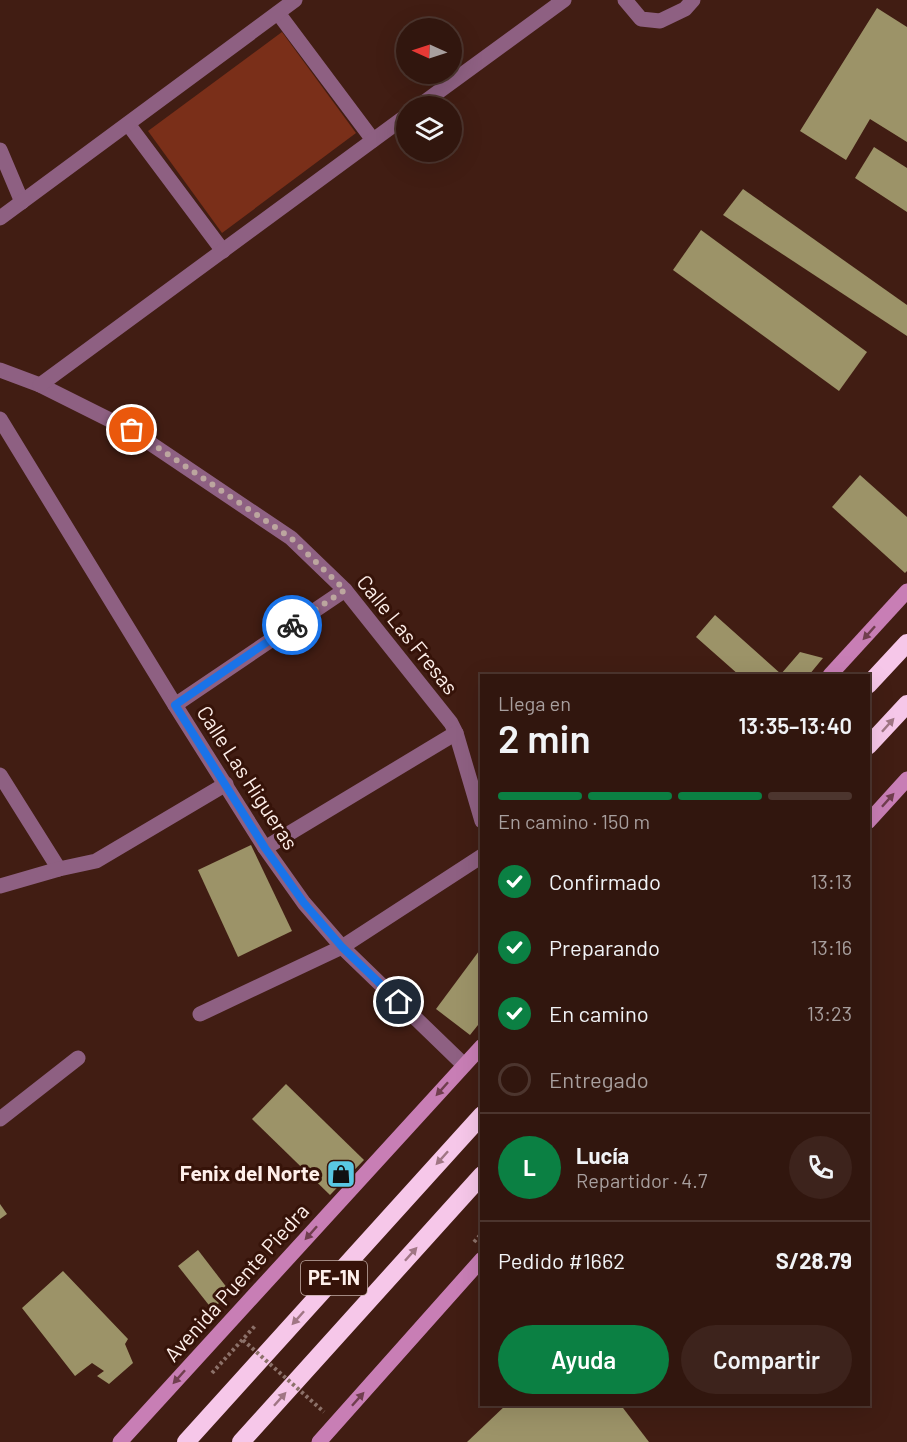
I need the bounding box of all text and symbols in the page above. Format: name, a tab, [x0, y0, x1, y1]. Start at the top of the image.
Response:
north arrow	[396, 18, 462, 84]
map controls	[396, 18, 462, 162]
button: layers	[396, 96, 462, 162]
pin	[106, 404, 157, 455]
icon: bag	[115, 413, 148, 446]
street label: Calle Las Fresas	[352, 569, 464, 699]
courier	[262, 595, 322, 655]
icon: bike	[276, 609, 309, 642]
one-way arrow	[862, 626, 876, 641]
text: Llega en	[498, 691, 571, 715]
street label: Calle Las Higueras	[192, 701, 304, 854]
text: 13:35–13:40	[739, 712, 852, 738]
text: 2 min	[498, 714, 591, 761]
one-way arrow	[881, 718, 894, 733]
one-way arrow	[881, 793, 895, 808]
text: En camino · 150 m	[498, 809, 650, 833]
icon: check	[498, 865, 531, 898]
text: Confirmado	[549, 868, 661, 894]
text: 13:13	[811, 869, 852, 893]
icon: check	[498, 931, 531, 964]
text: Preparando	[549, 934, 660, 960]
text: 13:16	[811, 935, 852, 959]
pin	[373, 976, 424, 1027]
icon: home	[382, 985, 415, 1018]
icon: check	[498, 997, 531, 1030]
text: En camino	[549, 1000, 649, 1026]
text: 13:23	[807, 1001, 852, 1025]
text: Entregado	[549, 1066, 649, 1092]
one-way arrow	[436, 1081, 449, 1096]
button: phone	[789, 1136, 852, 1199]
text: Lucía	[576, 1142, 629, 1168]
one-way arrow	[436, 1150, 449, 1165]
text: L	[523, 1154, 536, 1180]
shop icon: Fenix del Norte	[325, 1158, 357, 1190]
place label: Fenix del Norte	[180, 1160, 320, 1185]
text: Repartidor · 4.7	[576, 1168, 707, 1192]
street label: Avenida Puente Piedra	[158, 1198, 313, 1366]
one-way arrow	[305, 1225, 318, 1240]
one-way arrow	[404, 1247, 417, 1262]
text: Pedido #1662	[498, 1247, 625, 1273]
text: S/28.79	[776, 1247, 852, 1273]
road number: PE-1N	[301, 1261, 367, 1295]
one-way arrow	[291, 1311, 305, 1326]
button: Ayuda	[498, 1325, 669, 1394]
button: Compartir	[681, 1325, 852, 1394]
one-way arrow	[172, 1370, 186, 1385]
one-way arrow	[273, 1391, 287, 1406]
one-way arrow	[351, 1392, 364, 1407]

